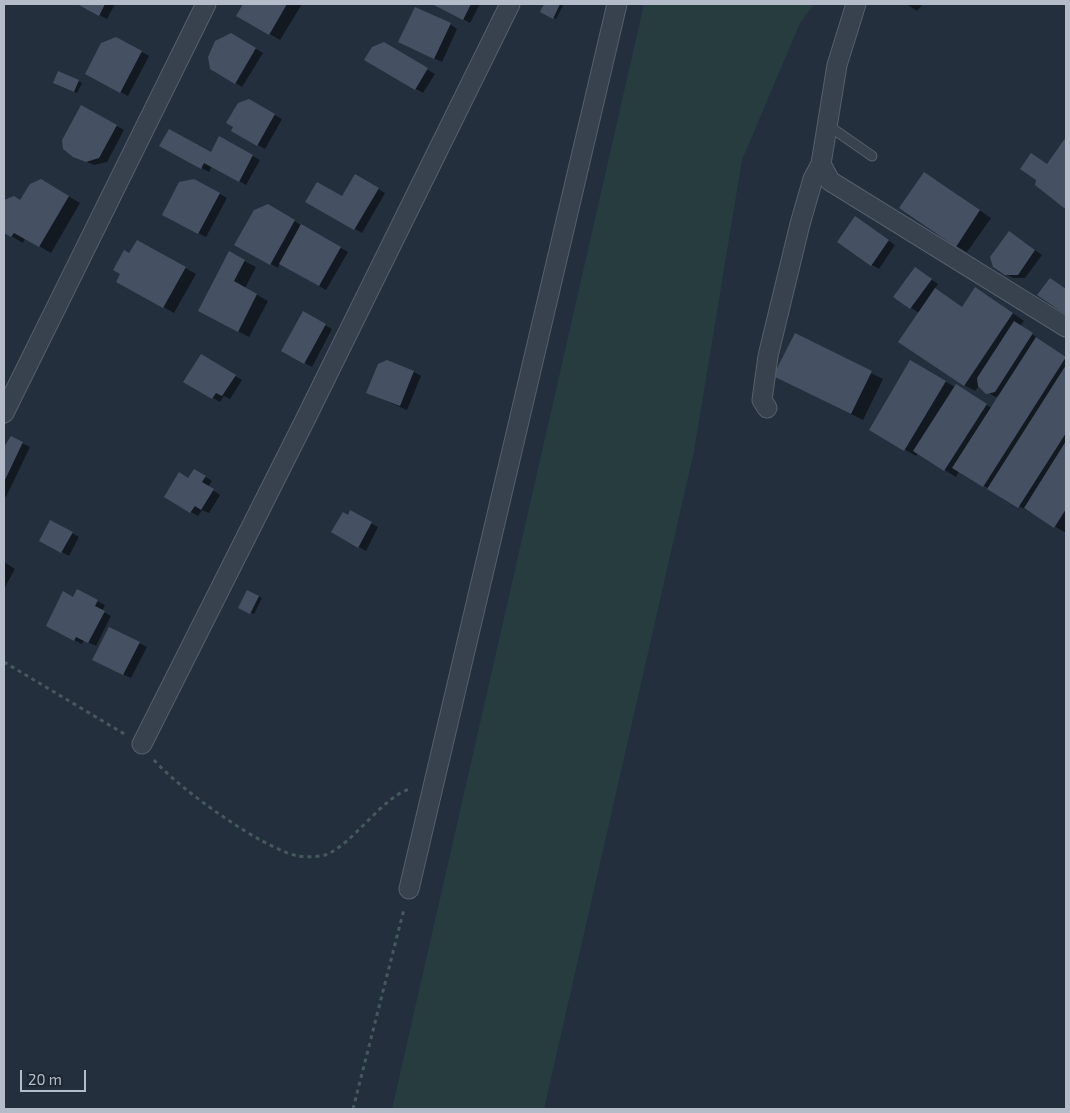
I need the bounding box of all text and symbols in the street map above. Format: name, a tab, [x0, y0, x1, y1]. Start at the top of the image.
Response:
scale bar	[22, 1060, 89, 1092]
text: 20 m	[28, 1070, 62, 1088]

